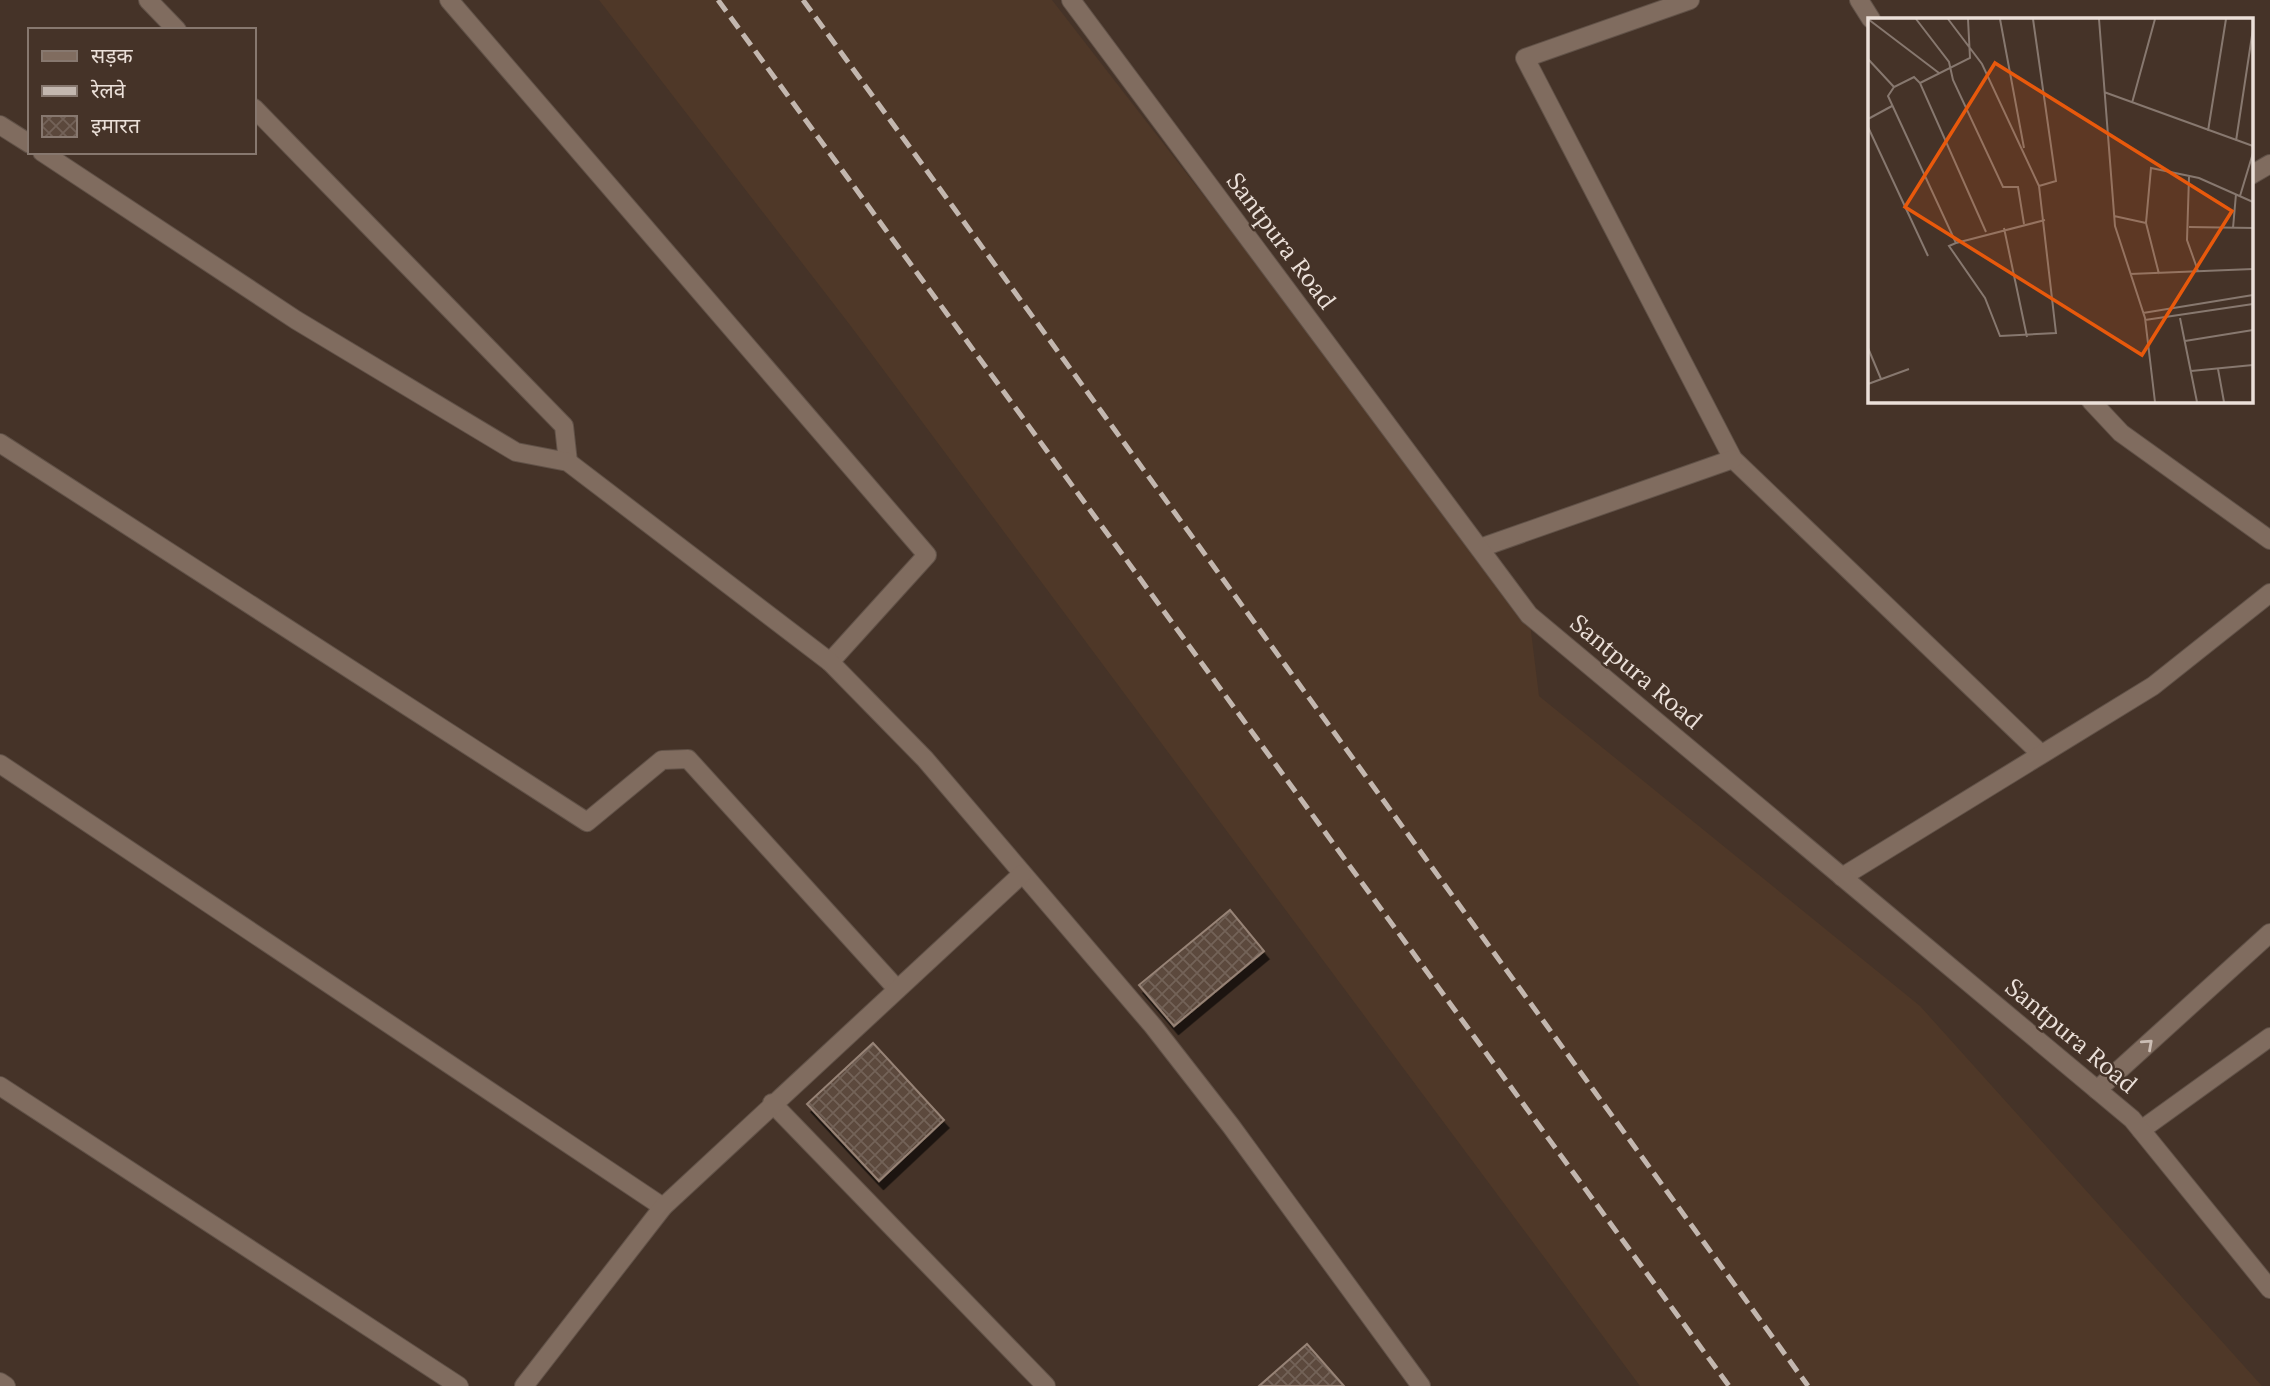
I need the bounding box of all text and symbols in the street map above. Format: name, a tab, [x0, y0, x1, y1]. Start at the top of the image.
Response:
inset map	[1868, 18, 2252, 402]
legend	[28, 28, 256, 154]
text: सड़क	[91, 42, 133, 69]
text: रेलवे	[90, 77, 126, 104]
text: इमारत	[91, 112, 141, 139]
street label: Santpura Road	[1220, 166, 1343, 315]
street label: Santpura Road	[1564, 607, 1709, 736]
street label: Santpura Road	[1999, 971, 2144, 1100]
one-way arrow	[2140, 1040, 2153, 1052]

